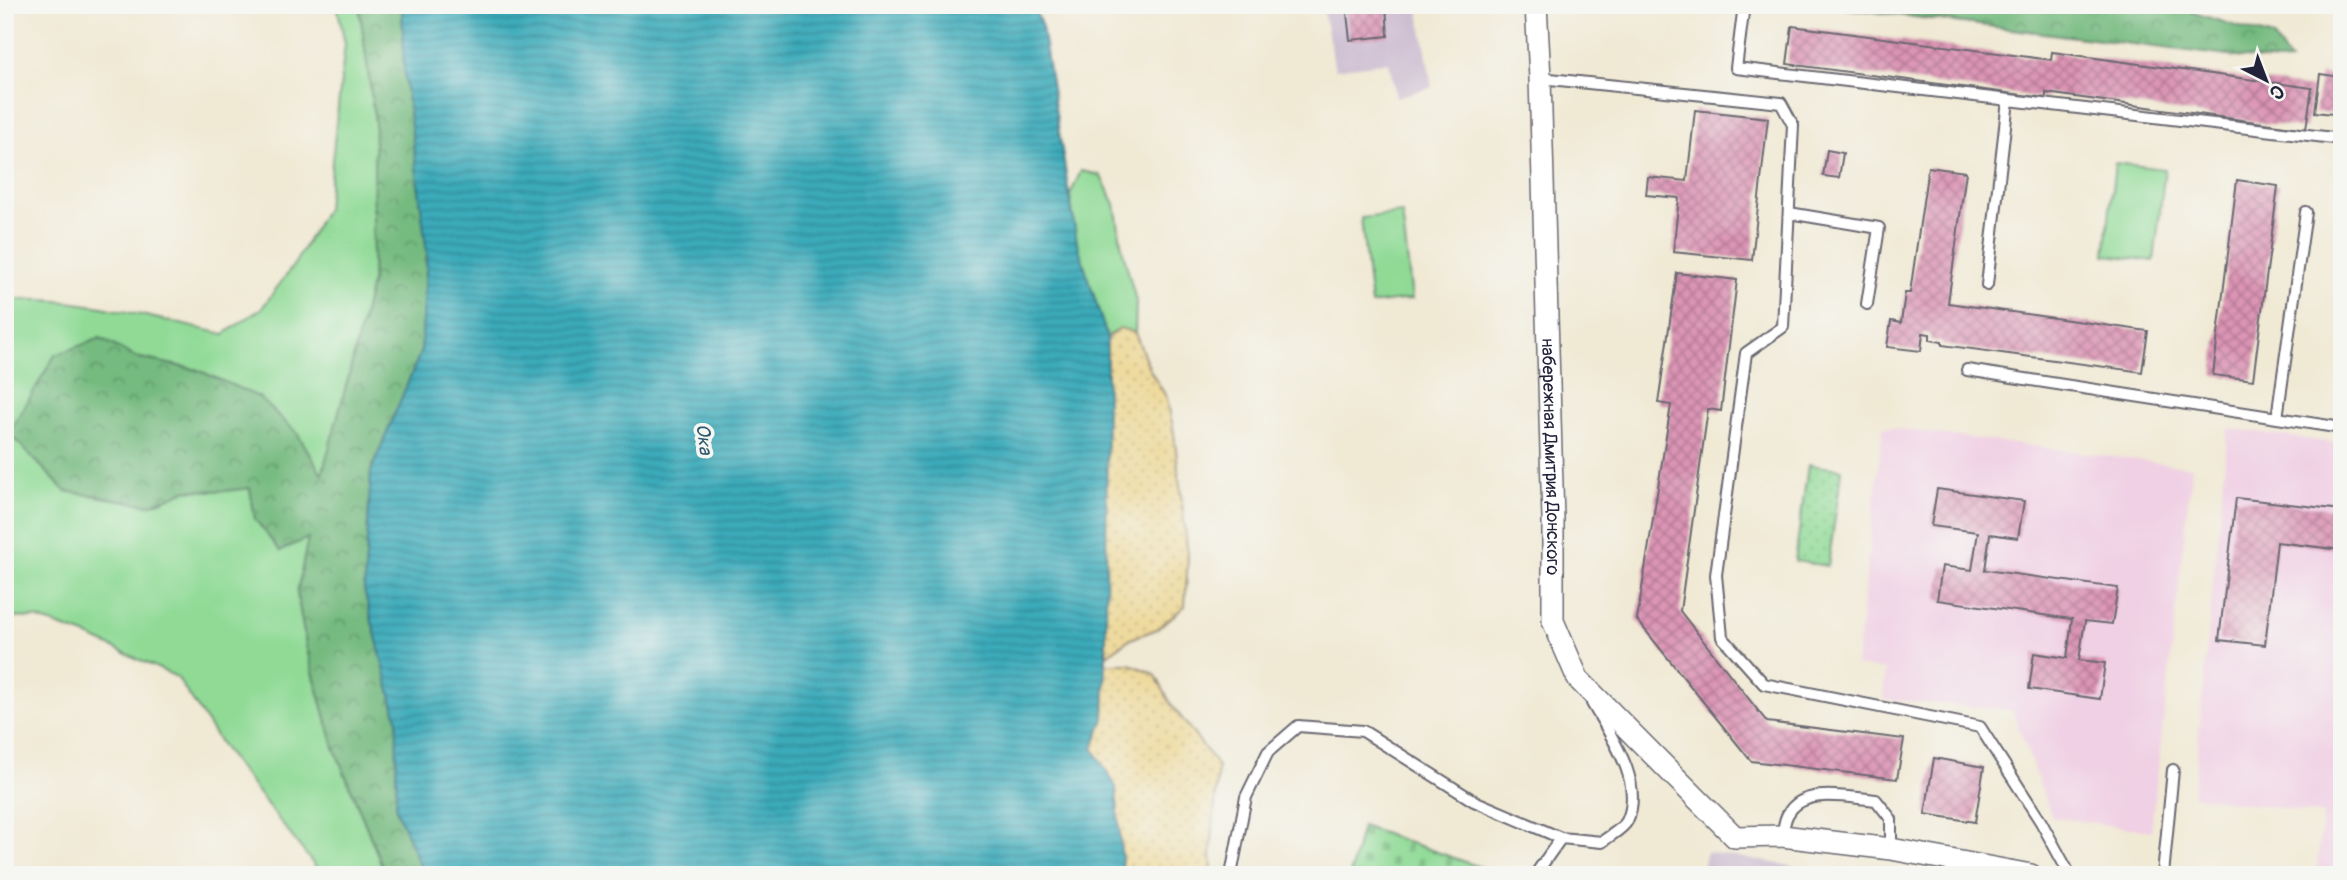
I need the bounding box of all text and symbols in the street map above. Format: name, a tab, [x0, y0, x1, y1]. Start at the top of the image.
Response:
north arrow	[2232, 46, 2302, 116]
text: С	[2264, 79, 2289, 105]
street label: набережная Дмитрия Донского	[1536, 338, 1564, 575]
water label: Ока	[690, 422, 718, 457]

